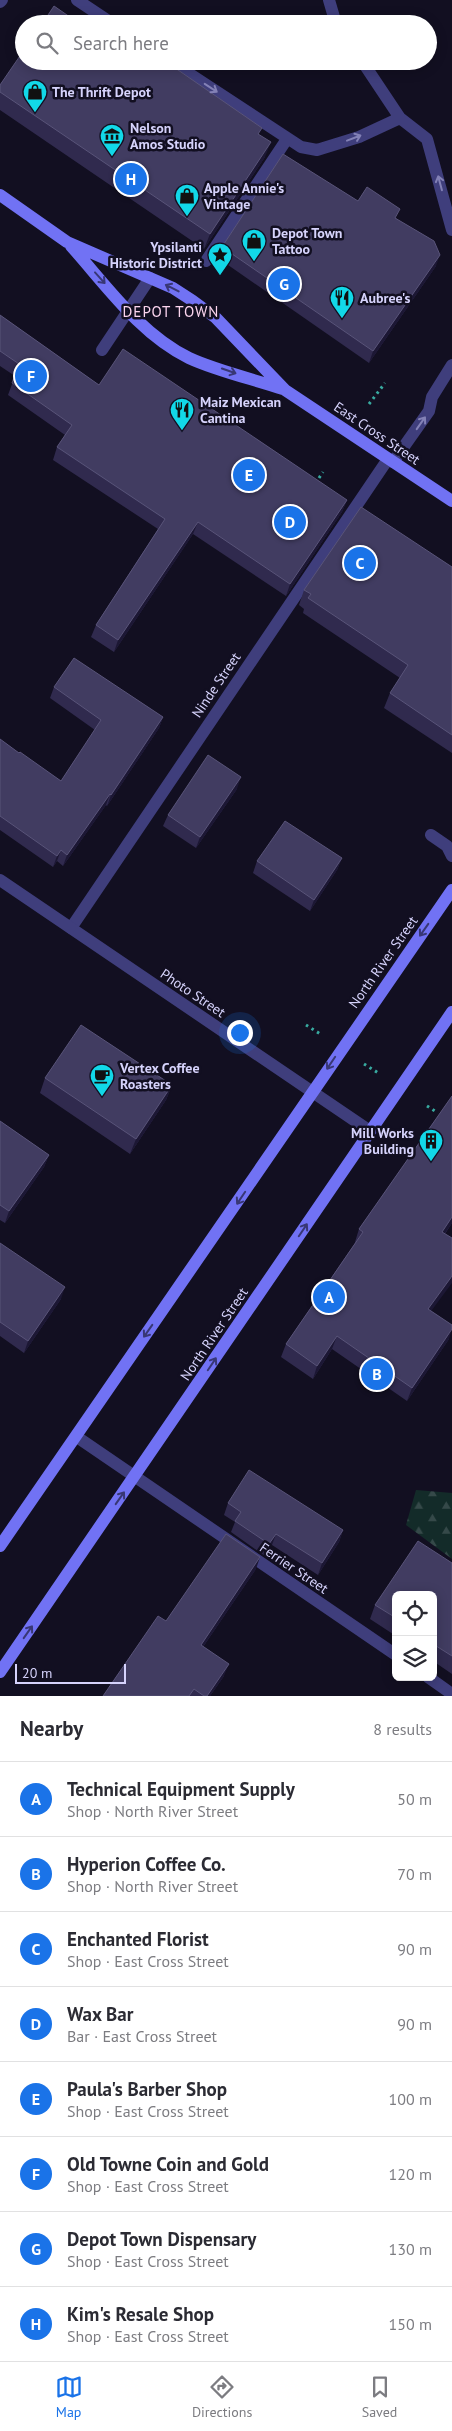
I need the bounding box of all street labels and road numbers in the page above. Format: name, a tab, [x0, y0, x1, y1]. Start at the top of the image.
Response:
street label: East Cross Street	[330, 398, 424, 469]
street label: Ninde Street	[188, 649, 245, 721]
street label: North River Street	[345, 912, 422, 1012]
street label: Photo Street	[157, 965, 229, 1021]
street label: North River Street	[176, 1284, 252, 1384]
street label: Ferrier Street	[256, 1538, 332, 1598]

